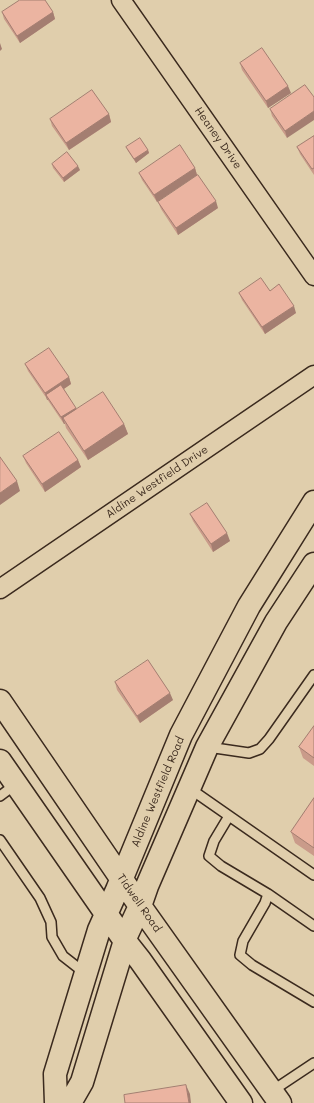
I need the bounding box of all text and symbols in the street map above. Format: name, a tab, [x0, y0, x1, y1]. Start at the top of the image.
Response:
street label: Heaney Drive	[192, 104, 244, 172]
street label: Aldine Westfield Drive	[103, 443, 211, 521]
street label: Aldine Westfield Road	[129, 735, 187, 849]
street label: Tidwell Road	[114, 871, 164, 935]

